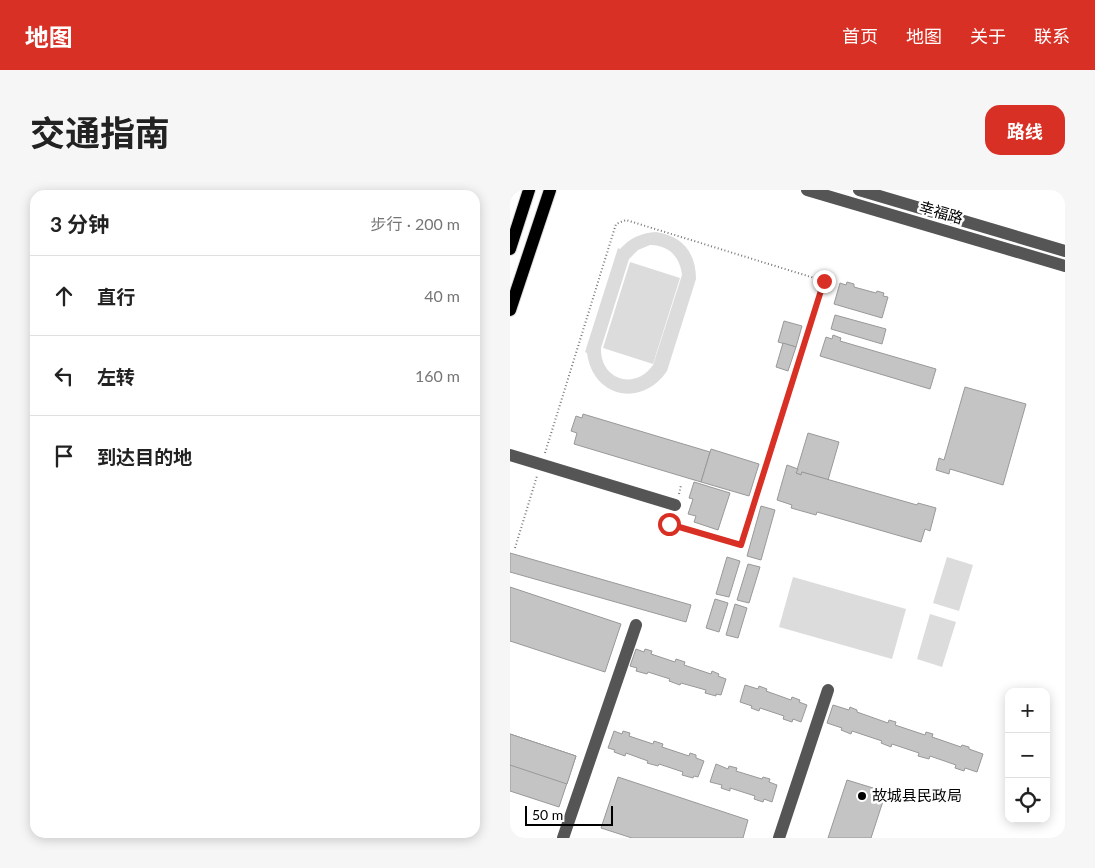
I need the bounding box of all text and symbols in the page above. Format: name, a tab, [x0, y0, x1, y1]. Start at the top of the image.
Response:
text: 地图	[25, 22, 73, 51]
text: 首页	[842, 25, 878, 47]
text: 地图	[906, 25, 942, 47]
text: 关于	[970, 25, 1006, 47]
text: 联系	[1034, 25, 1070, 47]
button: 路线	[985, 105, 1065, 155]
text: 交通指南	[30, 111, 170, 153]
street label: 幸福路	[917, 197, 965, 227]
text: 3 分钟	[50, 211, 109, 236]
text: 步行 · 200 m	[371, 214, 460, 233]
route end	[813, 270, 836, 293]
icon: ahead	[50, 282, 78, 310]
text: 直行	[97, 285, 135, 308]
text: 40 m	[424, 286, 460, 305]
icon: left	[50, 362, 78, 390]
text: 左转	[97, 365, 135, 388]
text: 160 m	[415, 366, 460, 385]
icon: arrive	[50, 442, 78, 470]
text: 到达目的地	[97, 445, 192, 468]
route start	[658, 513, 681, 536]
map controls	[1005, 688, 1050, 823]
button: +	[1005, 688, 1050, 733]
button: −	[1005, 733, 1050, 778]
button: locate	[1005, 778, 1050, 823]
place label: 故城县民政局	[872, 786, 962, 804]
marker: 故城县民政局	[856, 790, 868, 802]
scale bar	[525, 803, 612, 826]
text: 50 m	[532, 806, 563, 823]

